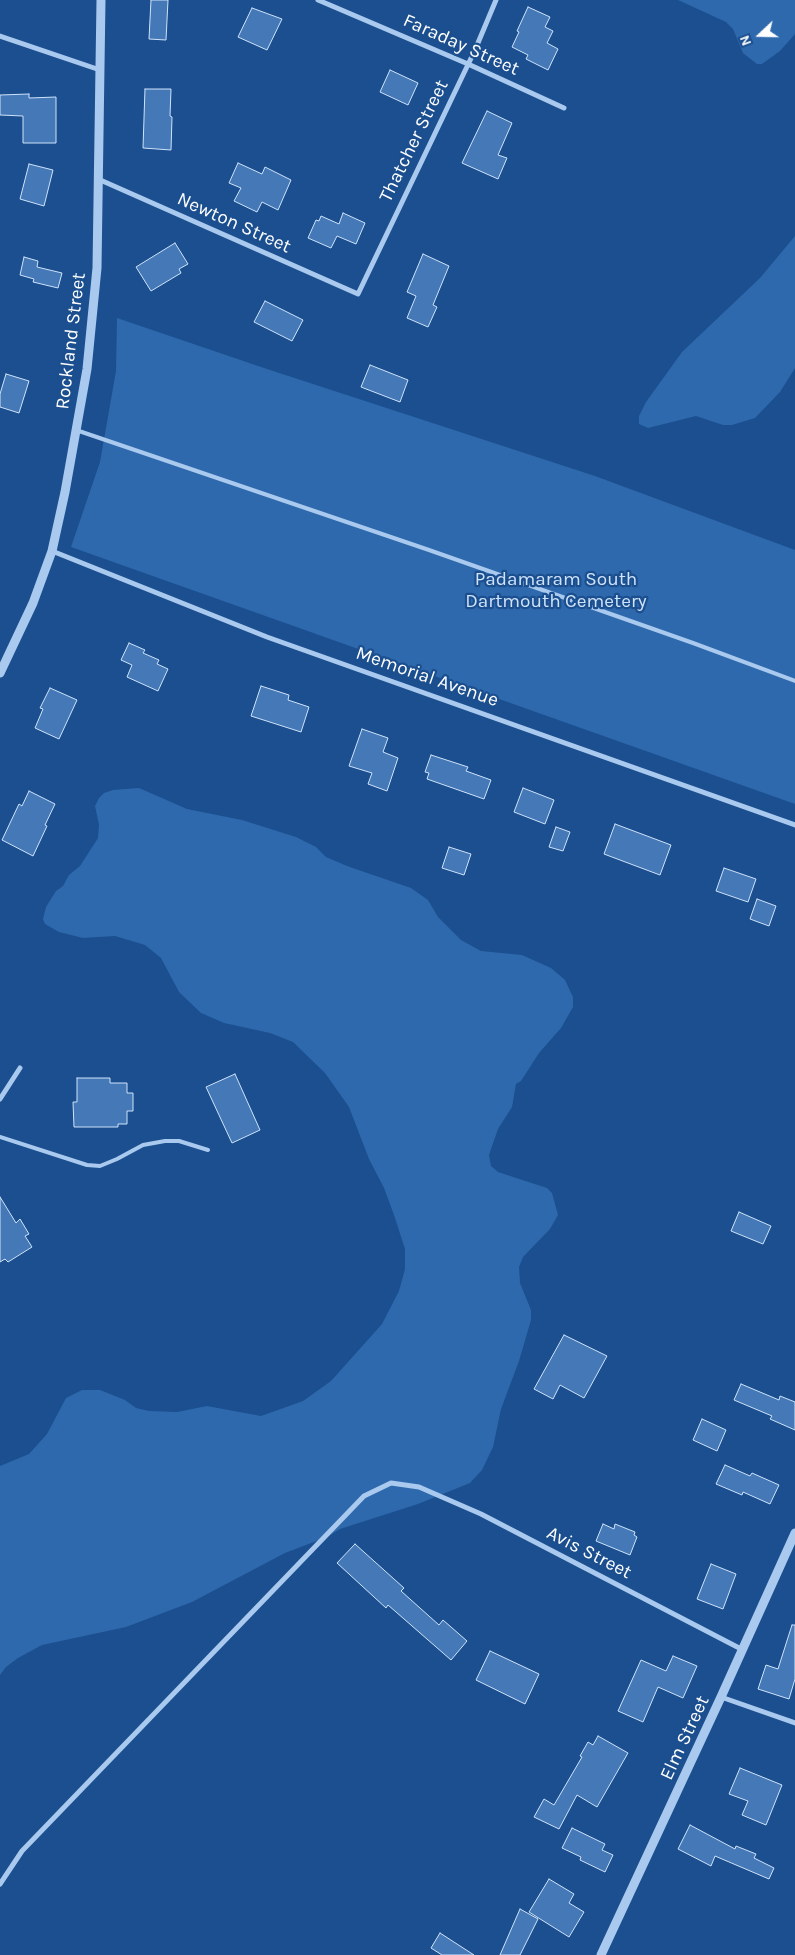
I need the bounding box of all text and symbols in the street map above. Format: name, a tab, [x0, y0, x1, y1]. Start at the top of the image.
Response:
street label: Faraday Street	[399, 9, 523, 81]
north arrow	[735, 10, 785, 60]
text: N	[736, 33, 755, 48]
street label: Thatcher Street	[375, 76, 453, 206]
street label: Newton Street	[174, 188, 294, 258]
street label: Rockland Street	[51, 271, 91, 411]
park label: Padamaram South Dartmouth Cemetery	[465, 569, 647, 613]
street label: Memorial Avenue	[353, 642, 501, 712]
street label: Avis Street	[543, 1522, 635, 1584]
street label: Elm Street	[656, 1692, 714, 1784]

